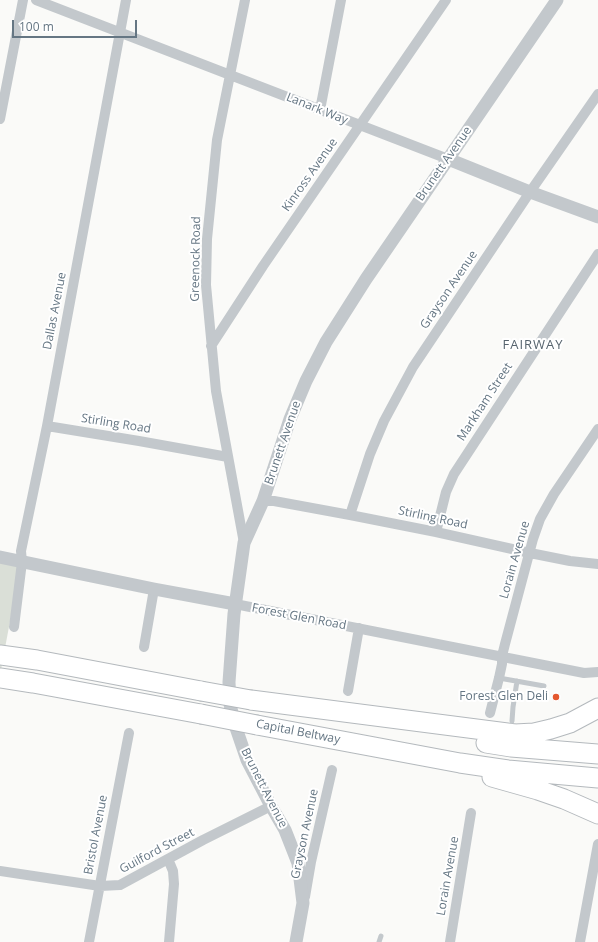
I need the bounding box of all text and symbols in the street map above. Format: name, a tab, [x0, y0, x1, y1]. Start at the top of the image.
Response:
scale bar	[14, 12, 139, 38]
text: 100 m	[19, 18, 54, 35]
street label: Lanark Way	[284, 90, 350, 128]
street label: Brunett Avenue	[413, 124, 475, 204]
street label: Kinross Avenue	[279, 136, 341, 214]
street label: Greenock Road	[188, 216, 204, 302]
street label: Grayson Avenue	[417, 248, 481, 332]
street label: Dallas Avenue	[40, 271, 70, 351]
district label: FAIRWAY	[502, 337, 564, 353]
street label: Markham Street	[454, 360, 516, 444]
street label: Brunett Avenue	[262, 399, 304, 487]
street label: Stirling Road	[80, 411, 152, 437]
street label: Stirling Road	[397, 504, 469, 532]
street label: Lorain Avenue	[497, 519, 533, 601]
street label: Forest Glen Road	[251, 601, 347, 633]
place label: Forest Glen Deli	[459, 690, 548, 704]
marker: Forest Glen Deli	[551, 692, 561, 702]
street label: Capital Beltway	[255, 717, 341, 747]
street label: Brunett Avenue	[238, 746, 290, 830]
street label: Grayson Avenue	[288, 788, 322, 880]
street label: Bristol Avenue	[81, 794, 111, 876]
street label: Guilford Street	[117, 825, 197, 877]
street label: Lorain Avenue	[434, 835, 462, 917]

